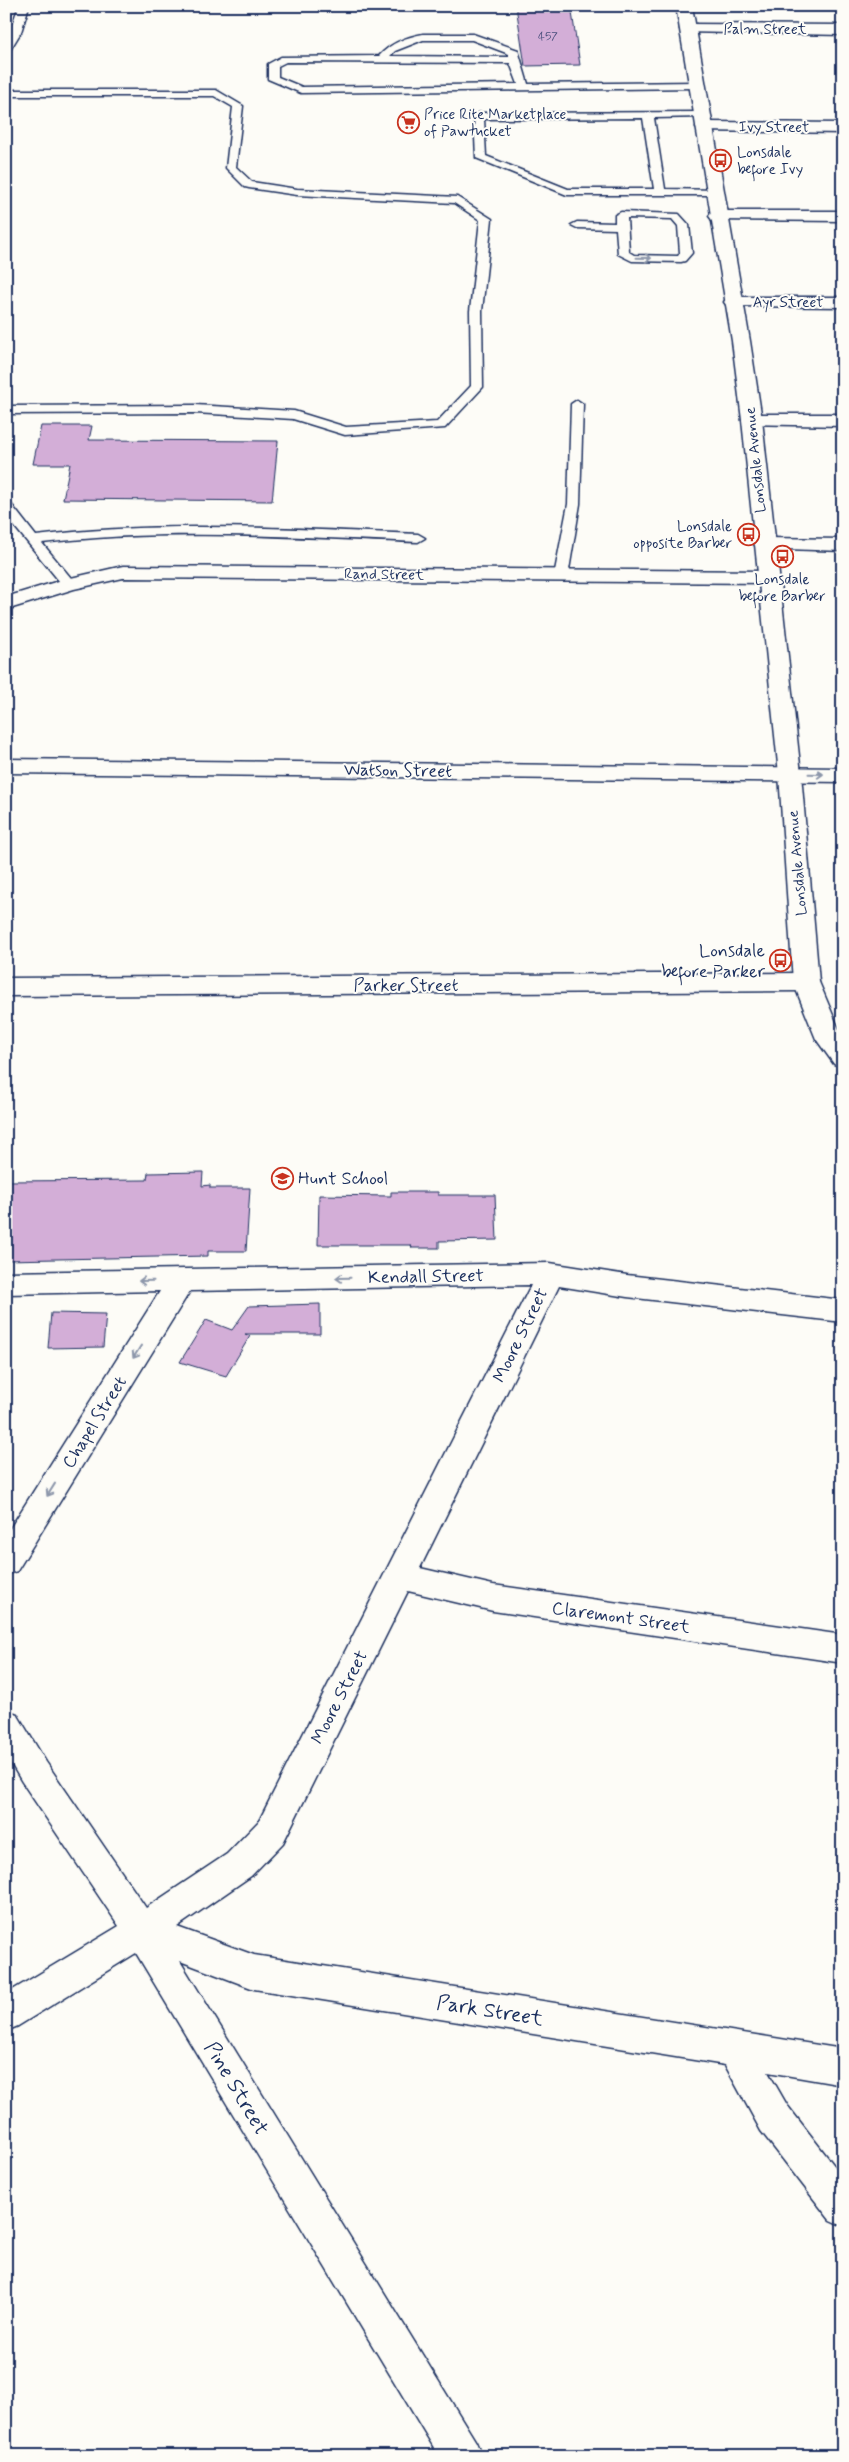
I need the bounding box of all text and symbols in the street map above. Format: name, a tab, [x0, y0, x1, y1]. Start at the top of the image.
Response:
street label: Palm Street	[723, 20, 807, 40]
house number: 457	[538, 29, 558, 45]
place label: Price Rite Marketplace of Pawtucket	[424, 105, 567, 142]
supermarket icon: Price Rite Marketplace of Pawtucket	[396, 111, 420, 135]
street label: Ivy Street	[739, 118, 809, 138]
place label: Lonsdale before Ivy	[737, 143, 804, 182]
bus stop icon: Lonsdale before Ivy	[709, 149, 733, 173]
one-way arrow	[636, 253, 652, 263]
street label: Ayr Street	[753, 293, 823, 313]
street label: Lonsdale Avenue	[741, 406, 771, 514]
place label: Lonsdale opposite Barber	[633, 517, 732, 554]
bus stop icon: Lonsdale opposite Barber	[736, 523, 760, 547]
bus stop icon: Lonsdale before Barber	[770, 544, 794, 568]
street label: Rand Street	[344, 564, 424, 586]
place label: Lonsdale before Barber	[738, 570, 826, 609]
street label: Watson Street	[344, 758, 453, 784]
one-way arrow	[808, 770, 824, 779]
street label: Lonsdale Avenue	[783, 809, 813, 917]
place label: Lonsdale before Parker	[661, 939, 766, 986]
bus stop icon: Lonsdale before Parker	[769, 948, 793, 972]
street label: Parker Street	[354, 974, 459, 998]
school or university icon: Hunt School	[270, 1166, 294, 1190]
place label: Hunt School	[298, 1167, 388, 1191]
street label: Kendall Street	[368, 1264, 484, 1290]
one-way arrow	[336, 1273, 352, 1283]
one-way arrow	[138, 1276, 154, 1286]
street label: Moore Street	[488, 1284, 554, 1387]
one-way arrow	[131, 1345, 142, 1359]
street label: Chapel Street	[57, 1372, 133, 1473]
one-way arrow	[46, 1483, 56, 1497]
street label: Claremont Street	[550, 1596, 692, 1640]
street label: Moore Street	[306, 1646, 374, 1749]
street label: Park Street	[435, 1989, 546, 2033]
street label: Pine Street	[197, 2036, 275, 2141]

